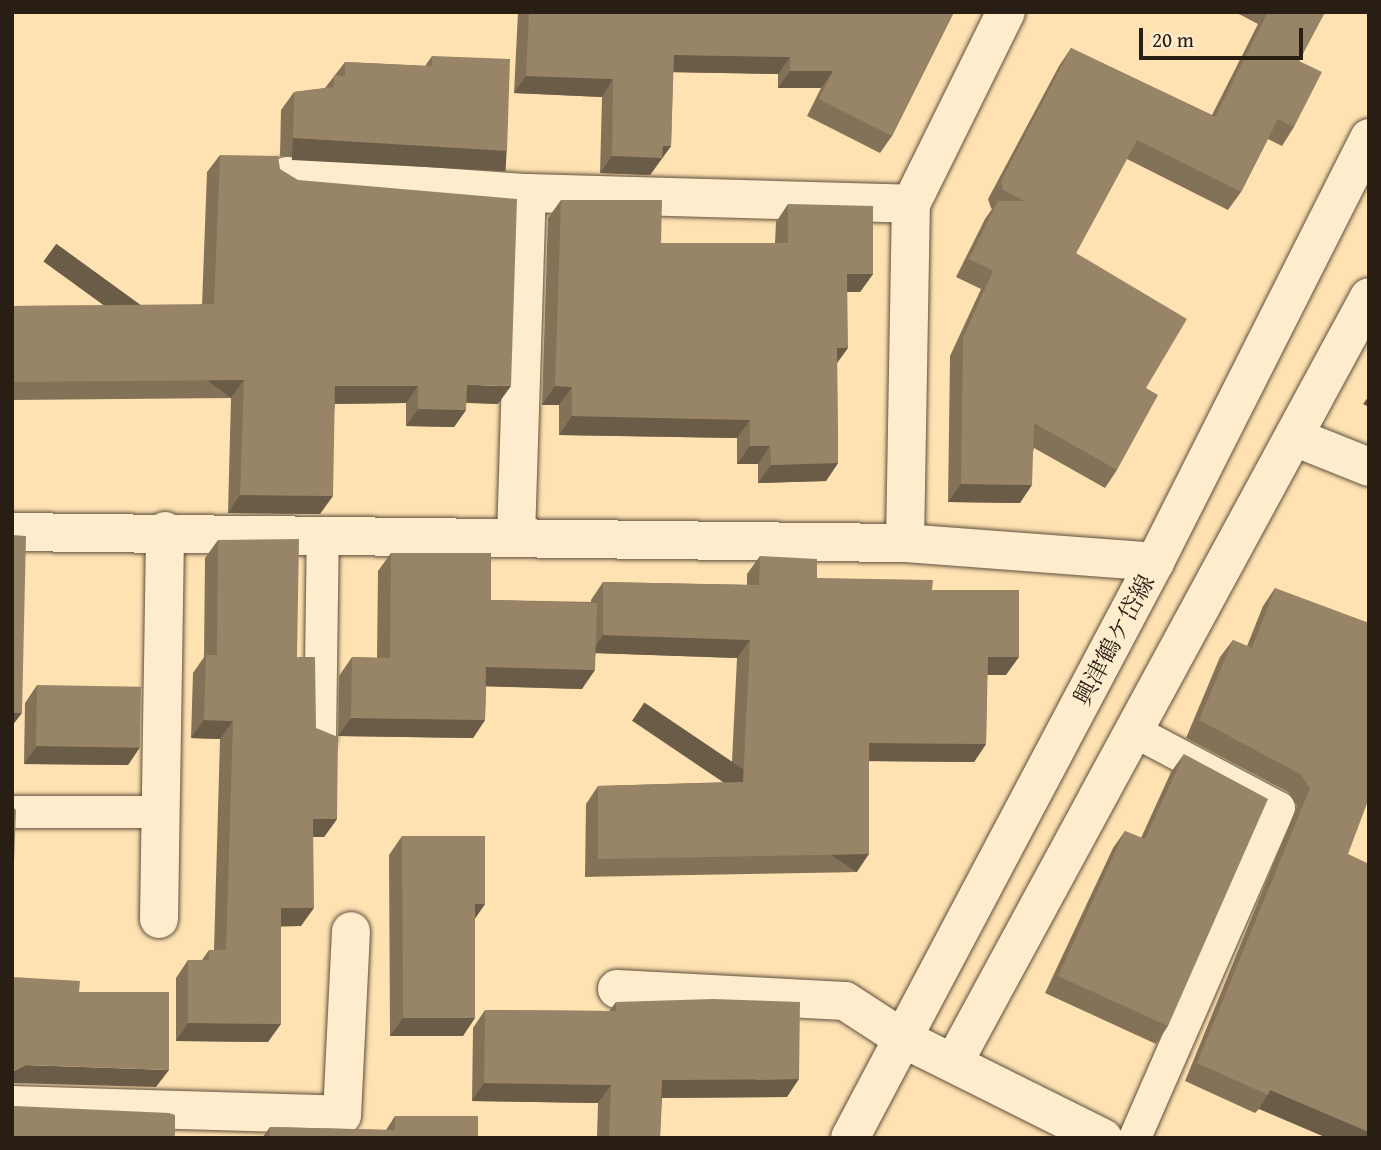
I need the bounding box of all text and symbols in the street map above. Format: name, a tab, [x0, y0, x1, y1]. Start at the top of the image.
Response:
scale bar	[1143, 14, 1308, 58]
text: 20 m	[1152, 24, 1194, 55]
street label: 興津鶴ケ岱線	[1067, 570, 1161, 710]

